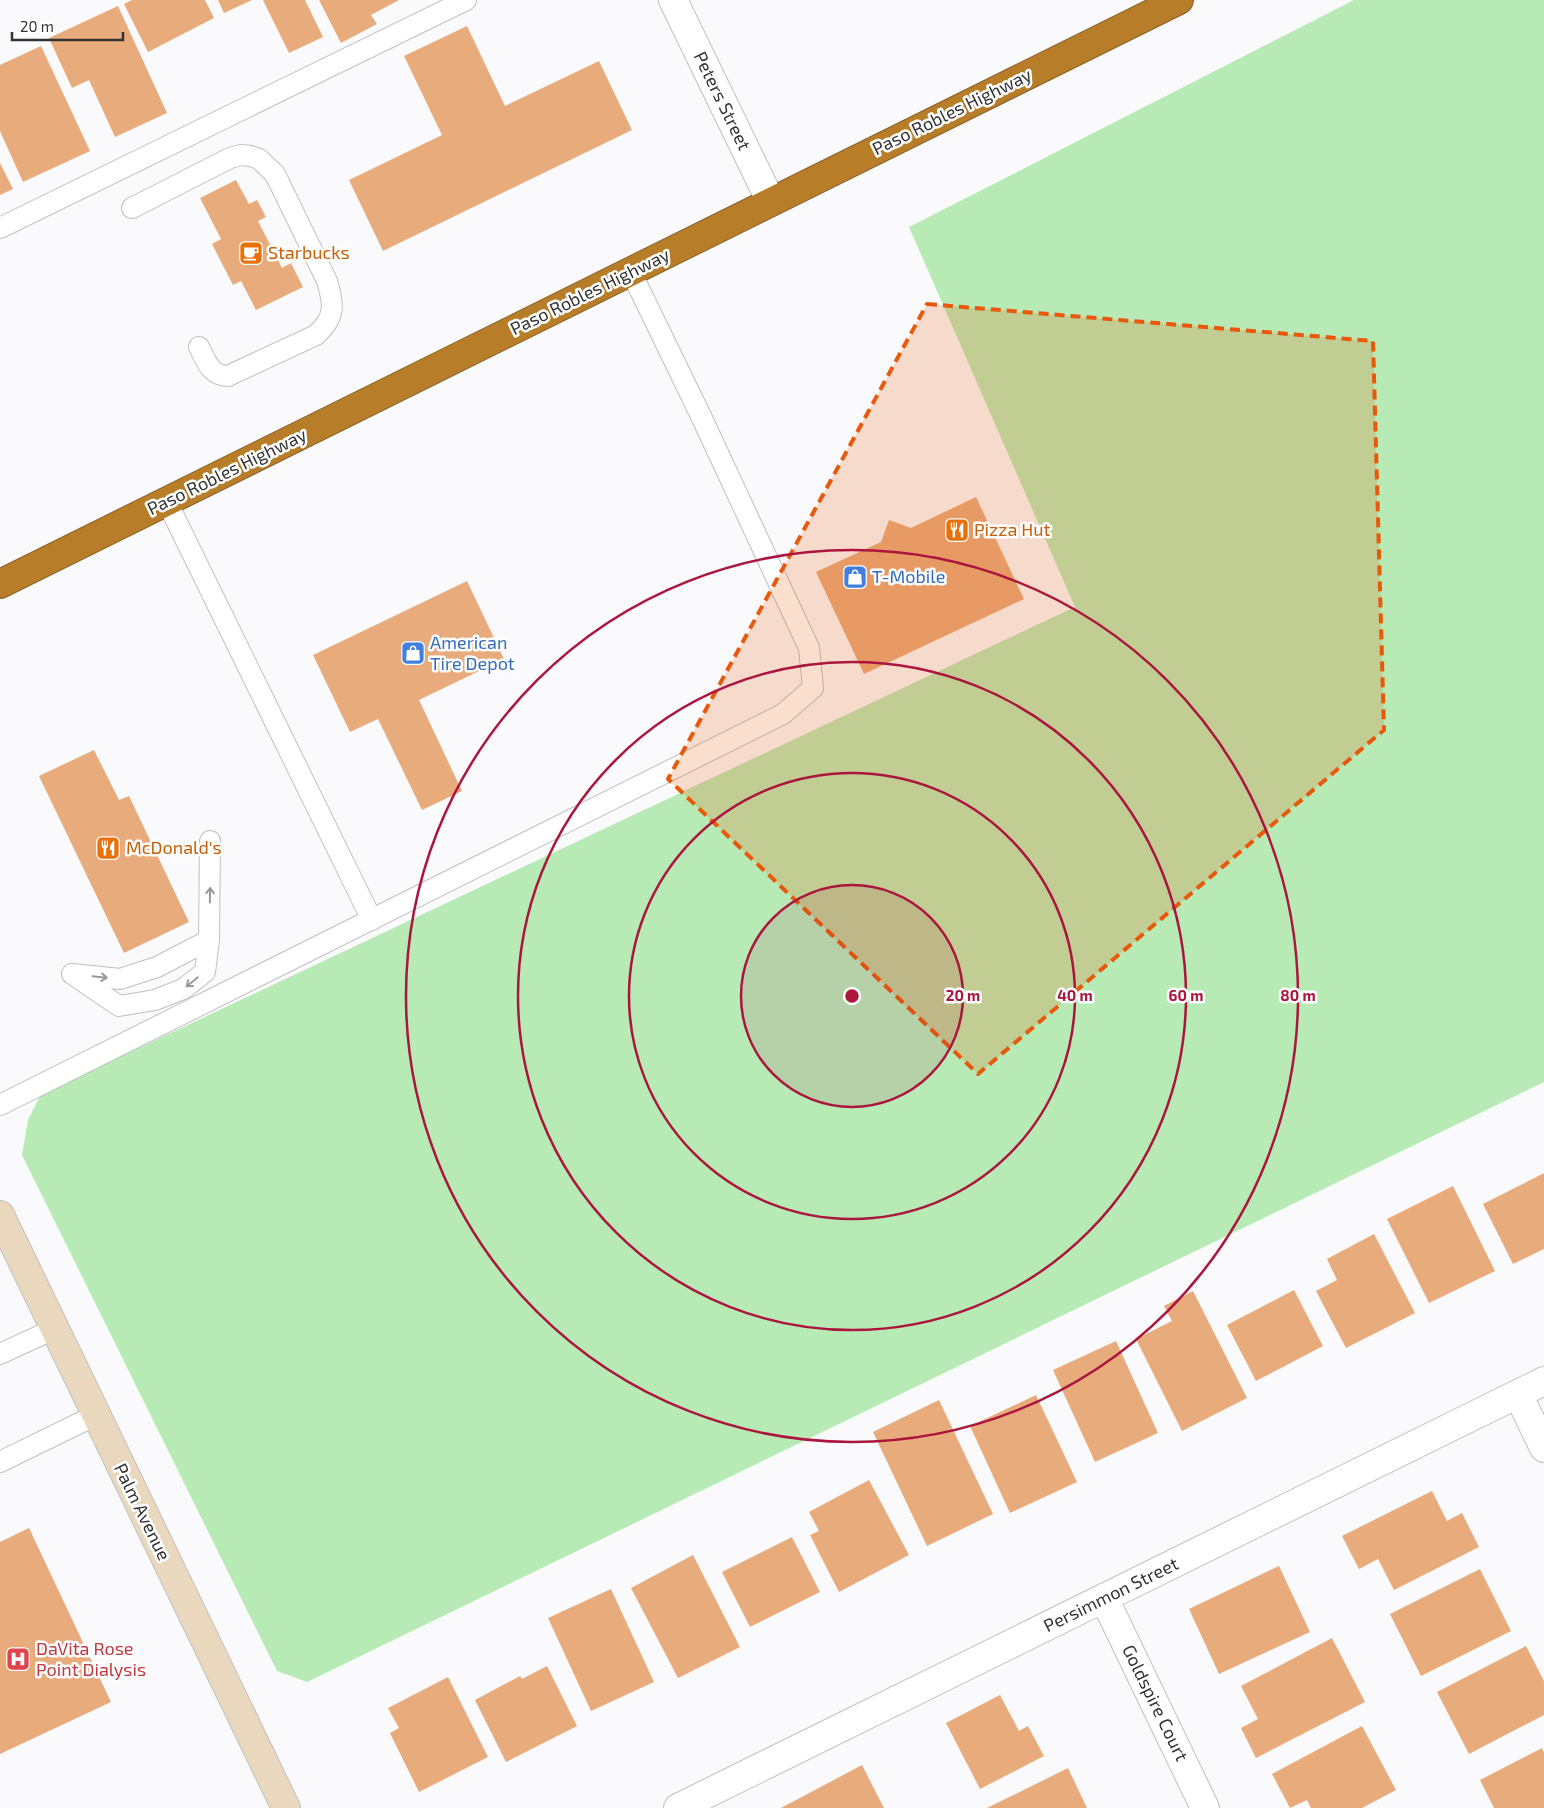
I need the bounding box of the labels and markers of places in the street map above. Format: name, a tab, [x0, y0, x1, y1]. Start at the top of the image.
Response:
cafe icon: Starbucks	[238, 240, 264, 266]
place label: Starbucks	[268, 241, 350, 263]
restaurant icon: Pizza Hut	[944, 517, 970, 543]
place label: Pizza Hut	[974, 518, 1051, 540]
shop icon: T-Mobile	[842, 564, 868, 590]
place label: T-Mobile	[872, 565, 945, 587]
place label: American Tire Depot	[430, 631, 515, 674]
shop icon: American Tire Depot	[400, 640, 426, 666]
restaurant icon: McDonald's	[95, 835, 121, 861]
place label: McDonald's	[126, 836, 222, 858]
centre of rings	[843, 987, 861, 1005]
place label: DaVita Rose Point Dialysis	[36, 1637, 146, 1680]
hospital icon: DaVita Rose Point Dialysis	[5, 1646, 31, 1672]

